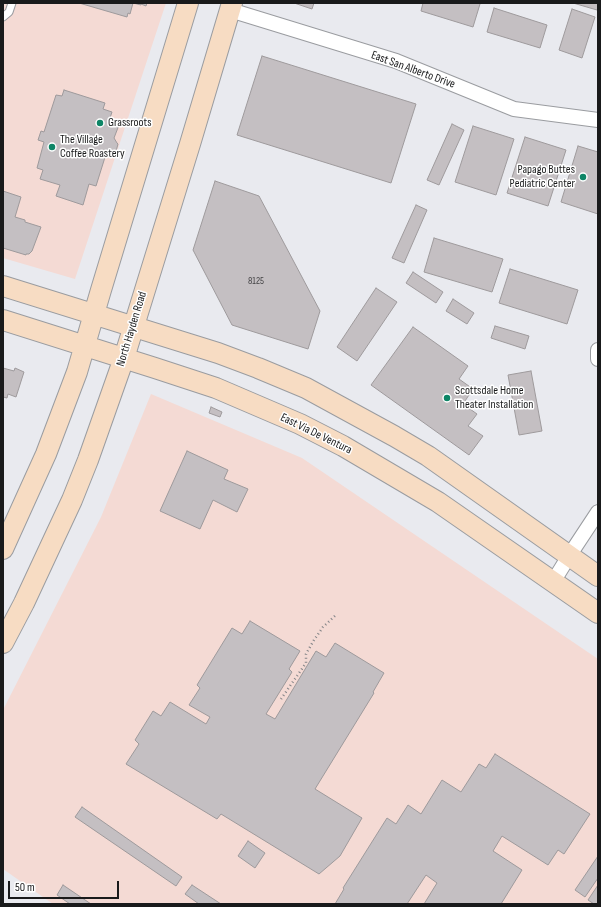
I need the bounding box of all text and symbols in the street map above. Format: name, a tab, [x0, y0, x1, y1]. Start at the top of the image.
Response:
street label: East San Alberto Drive	[369, 48, 457, 92]
place label: Grassroots	[108, 116, 151, 130]
marker: Grassroots	[95, 118, 105, 128]
place label: The Village Coffee Roastery	[60, 133, 125, 161]
marker: The Village Coffee Roastery	[47, 142, 57, 152]
place label: Papago Buttes Pediatric Center	[510, 163, 575, 191]
marker: Papago Buttes Pediatric Center	[578, 172, 588, 182]
house number: 8125	[248, 275, 264, 287]
street label: North Hayden Road	[114, 290, 150, 368]
place label: Scottsdale Home Theater Installation	[455, 384, 533, 412]
marker: Scottsdale Home Theater Installation	[442, 393, 452, 403]
street label: East Via De Ventura	[278, 411, 354, 457]
scale bar	[10, 873, 121, 899]
text: 50 m	[15, 880, 35, 895]

